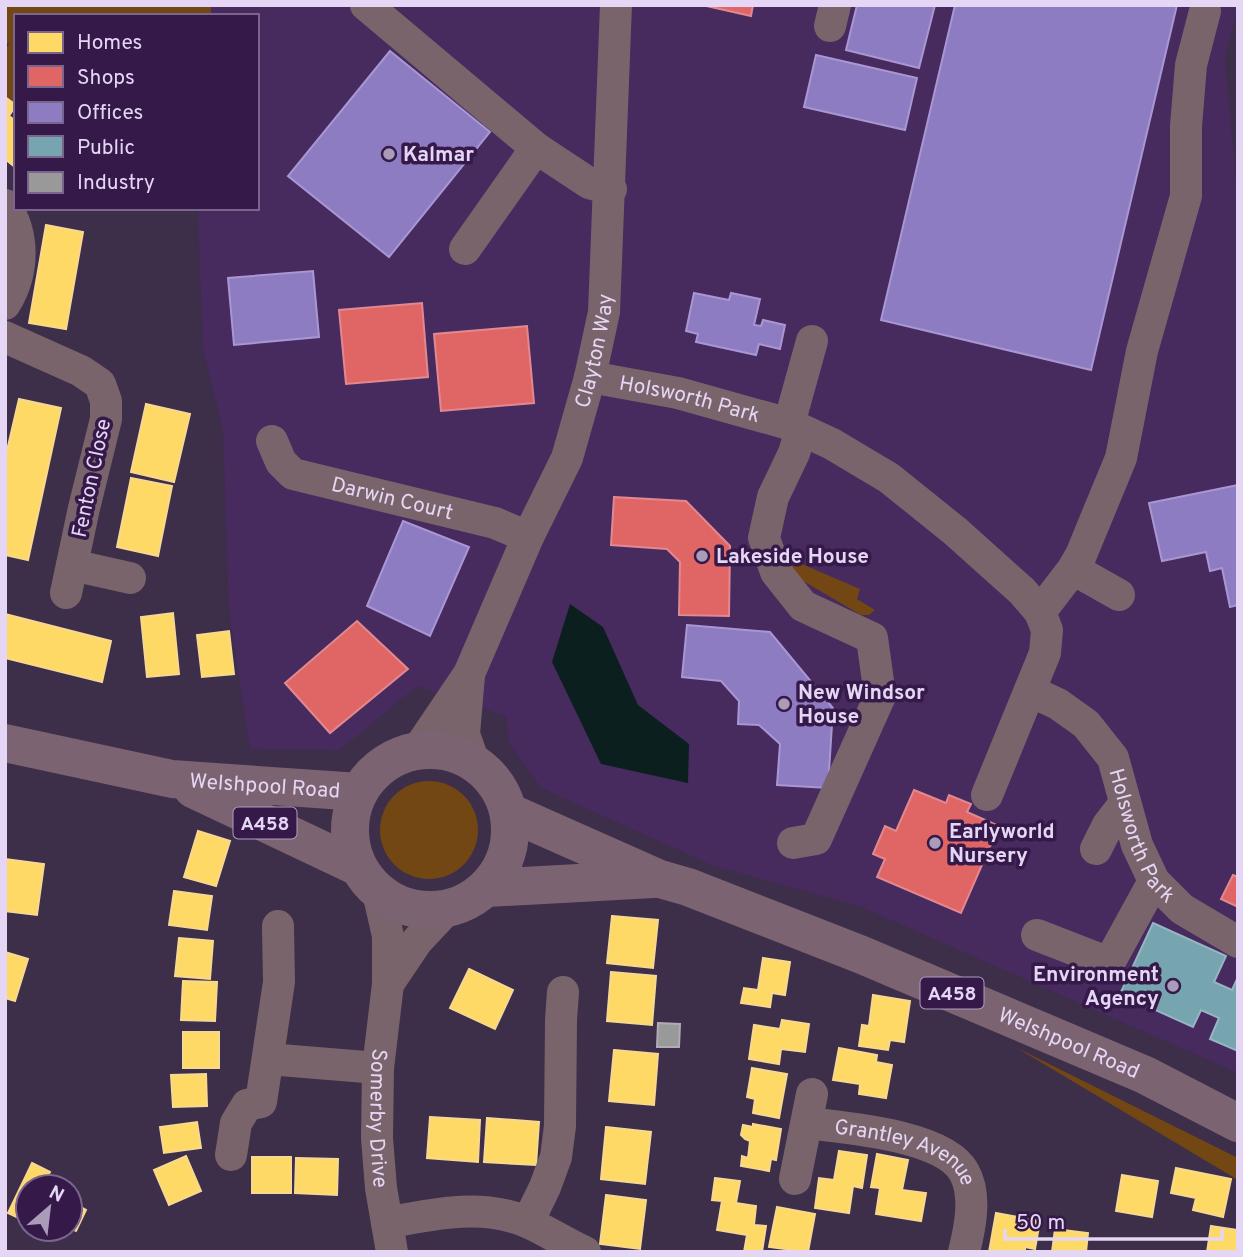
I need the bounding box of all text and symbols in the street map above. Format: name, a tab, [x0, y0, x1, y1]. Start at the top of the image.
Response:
legend	[14, 14, 259, 210]
text: Homes	[77, 30, 142, 57]
text: Shops	[77, 65, 135, 92]
text: Offices	[77, 100, 143, 127]
text: Public	[77, 135, 135, 162]
place label: Kalmar	[403, 142, 474, 169]
marker: Kalmar	[381, 146, 397, 162]
text: Industry	[77, 170, 155, 197]
street label: Clayton Way	[570, 293, 620, 411]
street label: Holsworth Park	[617, 371, 763, 430]
street label: Fenton Close	[67, 416, 118, 540]
street label: Darwin Court	[328, 472, 456, 527]
place label: Lakeside House	[716, 544, 869, 571]
marker: Lakeside House	[694, 548, 710, 564]
place label: New Windsor House	[798, 680, 925, 731]
marker: New Windsor House	[776, 696, 792, 712]
street label: Holsworth Park	[1102, 766, 1180, 910]
street label: Welshpool Road	[189, 768, 341, 806]
road number: A458	[233, 808, 296, 838]
place label: Earlyworld Nursery	[949, 819, 1055, 870]
marker: Earlyworld Nursery	[927, 835, 943, 851]
place label: Environment Agency	[1033, 962, 1159, 1013]
road number: A458	[920, 978, 984, 1009]
marker: Environment Agency	[1165, 978, 1181, 994]
street label: Welshpool Road	[994, 1002, 1143, 1086]
street label: Somerby Drive	[362, 1047, 393, 1189]
street label: Grantley Avenue	[833, 1114, 980, 1190]
north arrow	[14, 1173, 84, 1243]
text: N	[44, 1181, 68, 1209]
scale bar	[1005, 1198, 1222, 1242]
text: 50 m	[1016, 1210, 1065, 1237]

